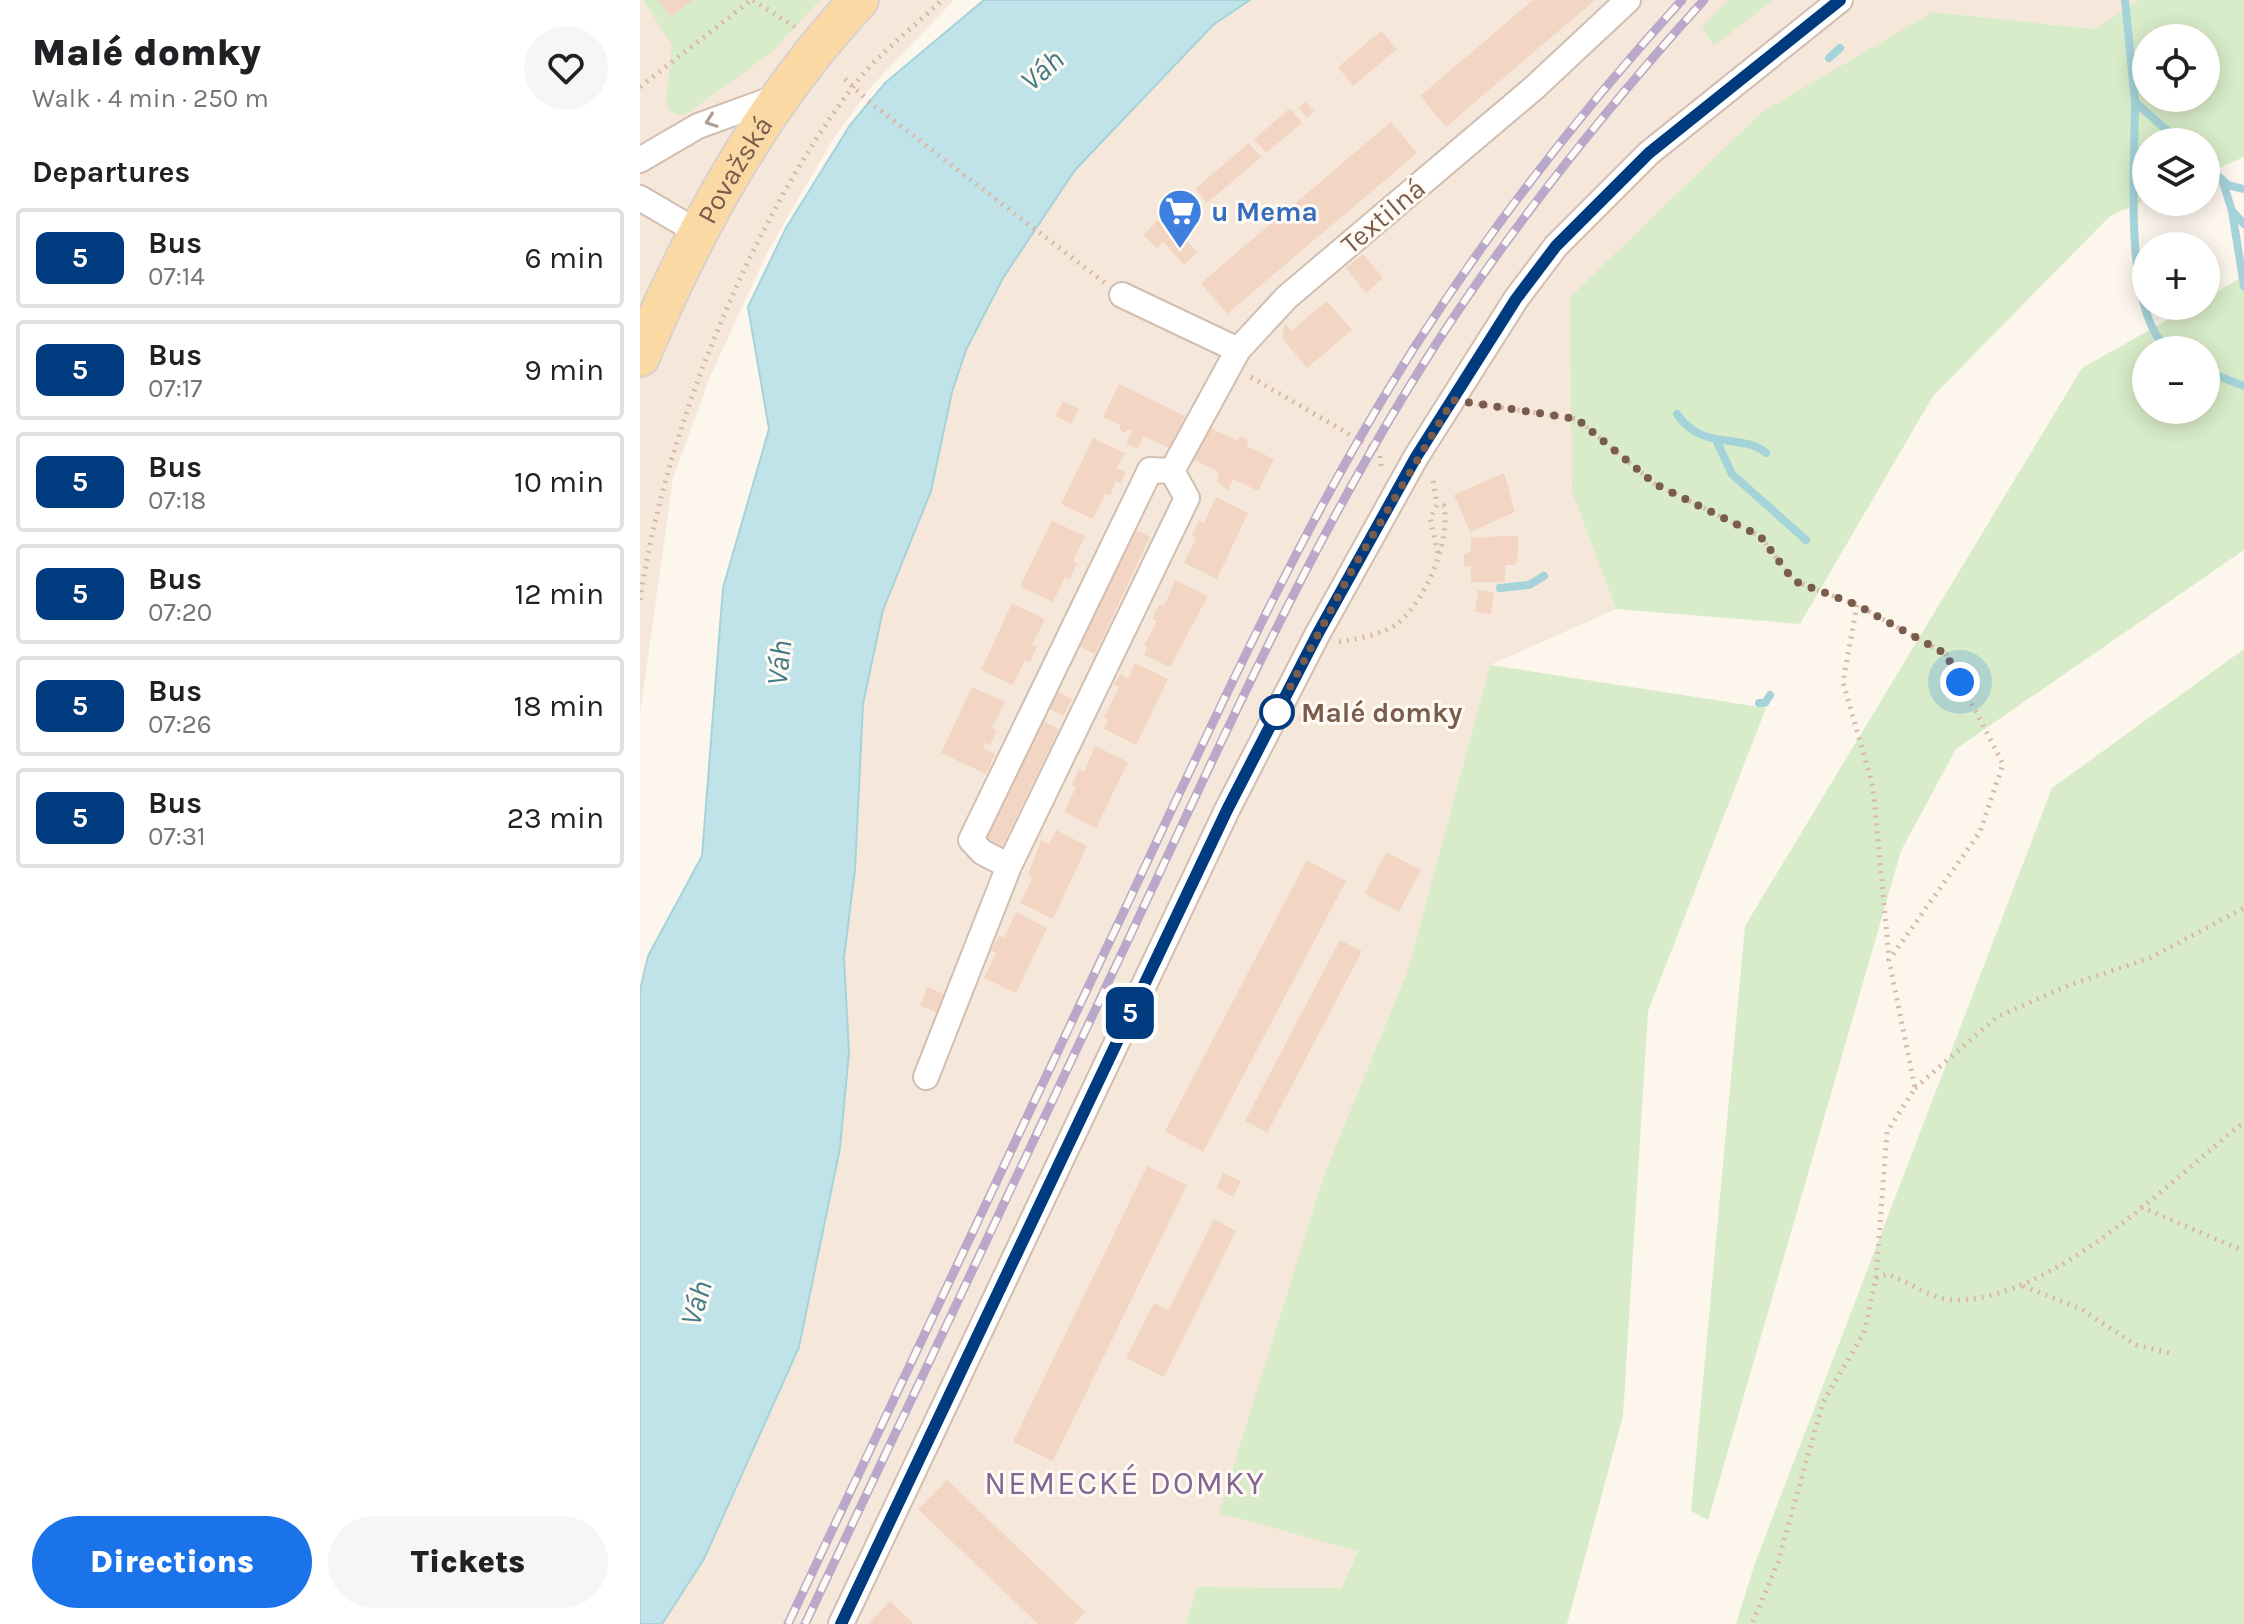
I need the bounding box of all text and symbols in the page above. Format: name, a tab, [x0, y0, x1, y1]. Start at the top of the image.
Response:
map controls	[2132, 24, 2220, 424]
button: locate	[2132, 24, 2220, 112]
button: heart	[524, 26, 608, 110]
text: Malé domky	[32, 30, 261, 75]
water label: Váh	[1013, 41, 1071, 99]
text: Walk · 4 min · 250 m	[32, 83, 269, 114]
street label: Považská	[690, 110, 779, 229]
one-way arrow	[705, 112, 719, 128]
button: layers	[2132, 128, 2220, 216]
text: Departures	[32, 154, 190, 190]
street label: Textilná	[1334, 171, 1432, 261]
supermarket icon: u Mema	[1156, 187, 1204, 250]
place label: u Mema	[1211, 195, 1318, 228]
text: Bus	[148, 225, 202, 261]
button: +	[2132, 232, 2220, 320]
text: 6 min	[525, 240, 604, 276]
text: 5	[72, 241, 88, 274]
text: 07:14	[148, 261, 205, 292]
button: −	[2132, 336, 2220, 424]
text: Bus	[148, 337, 202, 373]
text: 9 min	[524, 352, 604, 388]
text: 5	[72, 353, 88, 386]
text: 07:17	[148, 373, 202, 404]
text: Bus	[148, 449, 202, 485]
text: 10 min	[514, 464, 604, 500]
text: 5	[72, 465, 88, 498]
text: 07:18	[148, 485, 206, 516]
text: Bus	[148, 561, 202, 597]
text: 12 min	[514, 576, 604, 612]
text: 5	[72, 577, 88, 610]
text: 07:20	[148, 597, 212, 628]
water label: Váh	[759, 638, 799, 688]
your location	[1940, 662, 1980, 702]
text: Bus	[148, 673, 202, 709]
text: 18 min	[513, 688, 604, 724]
text: 5	[72, 689, 88, 722]
marker: Malé domky	[1260, 695, 1294, 729]
place label: Malé domky	[1301, 696, 1462, 729]
text: 07:26	[148, 709, 212, 740]
text: Bus	[148, 785, 202, 821]
text: 23 min	[507, 800, 604, 836]
text: 5	[72, 801, 88, 834]
text: 07:31	[148, 821, 206, 852]
line badge: 5	[1104, 987, 1156, 1039]
text: 5	[1122, 996, 1138, 1029]
water label: Váh	[672, 1276, 720, 1330]
district label: NEMECKÉ DOMKY	[984, 1463, 1266, 1502]
button: Directions	[32, 1516, 312, 1608]
button: Tickets	[328, 1516, 608, 1608]

